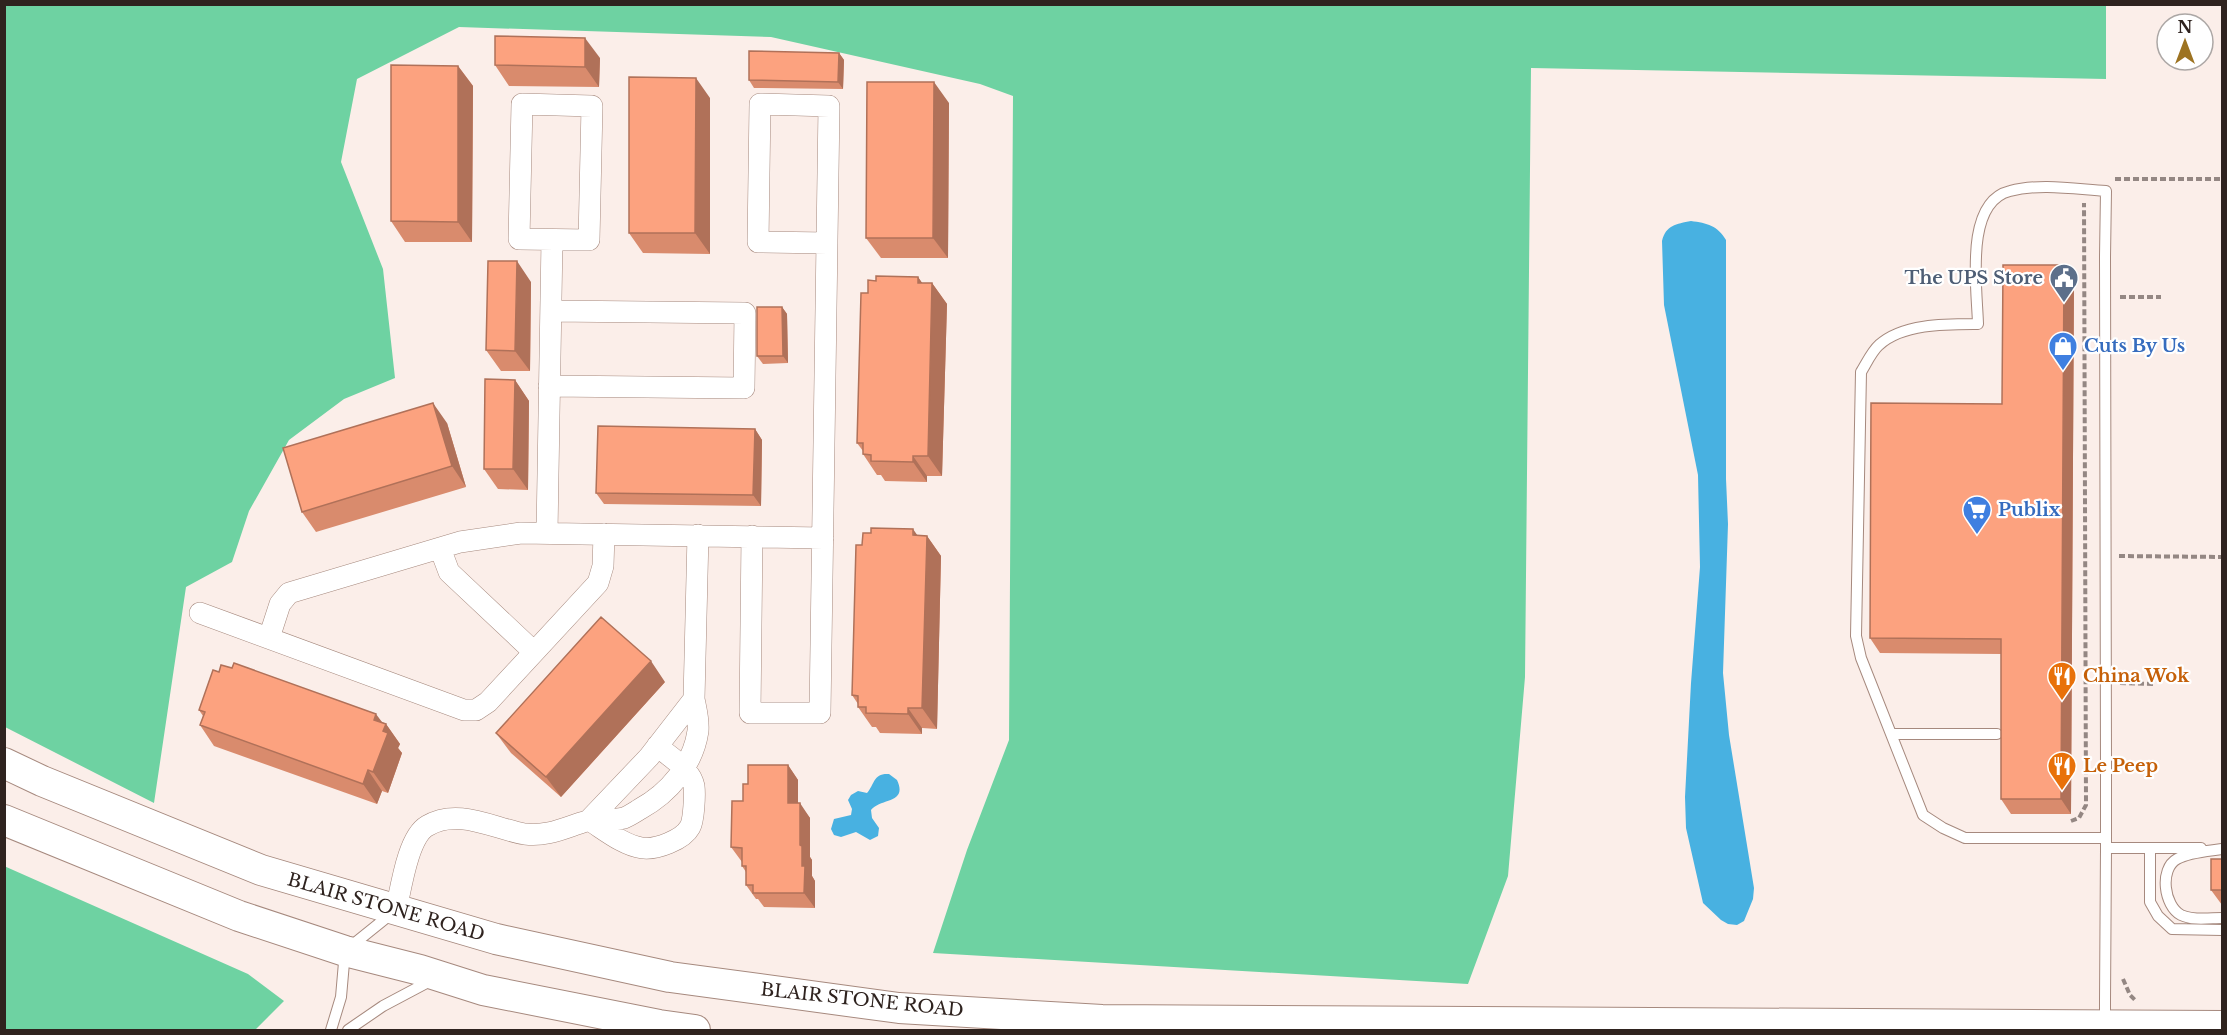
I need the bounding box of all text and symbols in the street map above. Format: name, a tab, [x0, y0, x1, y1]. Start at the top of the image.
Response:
north arrow	[2155, 12, 2215, 72]
text: N	[2177, 17, 2193, 37]
public building icon: The UPS Store	[2048, 262, 2080, 304]
place label: The UPS Store	[1905, 267, 2043, 289]
shop icon: Cuts By Us	[2047, 330, 2079, 372]
place label: Cuts By Us	[2084, 335, 2185, 357]
supermarket icon: Publix	[1961, 494, 1993, 536]
place label: Publix	[1998, 499, 2061, 521]
restaurant icon: China Wok	[2046, 660, 2078, 702]
place label: China Wok	[2083, 665, 2190, 687]
restaurant icon: Le Peep	[2046, 750, 2078, 792]
place label: Le Peep	[2083, 755, 2158, 777]
street label: BLAIR STONE ROAD	[285, 868, 487, 946]
street label: BLAIR STONE ROAD	[759, 978, 965, 1022]

